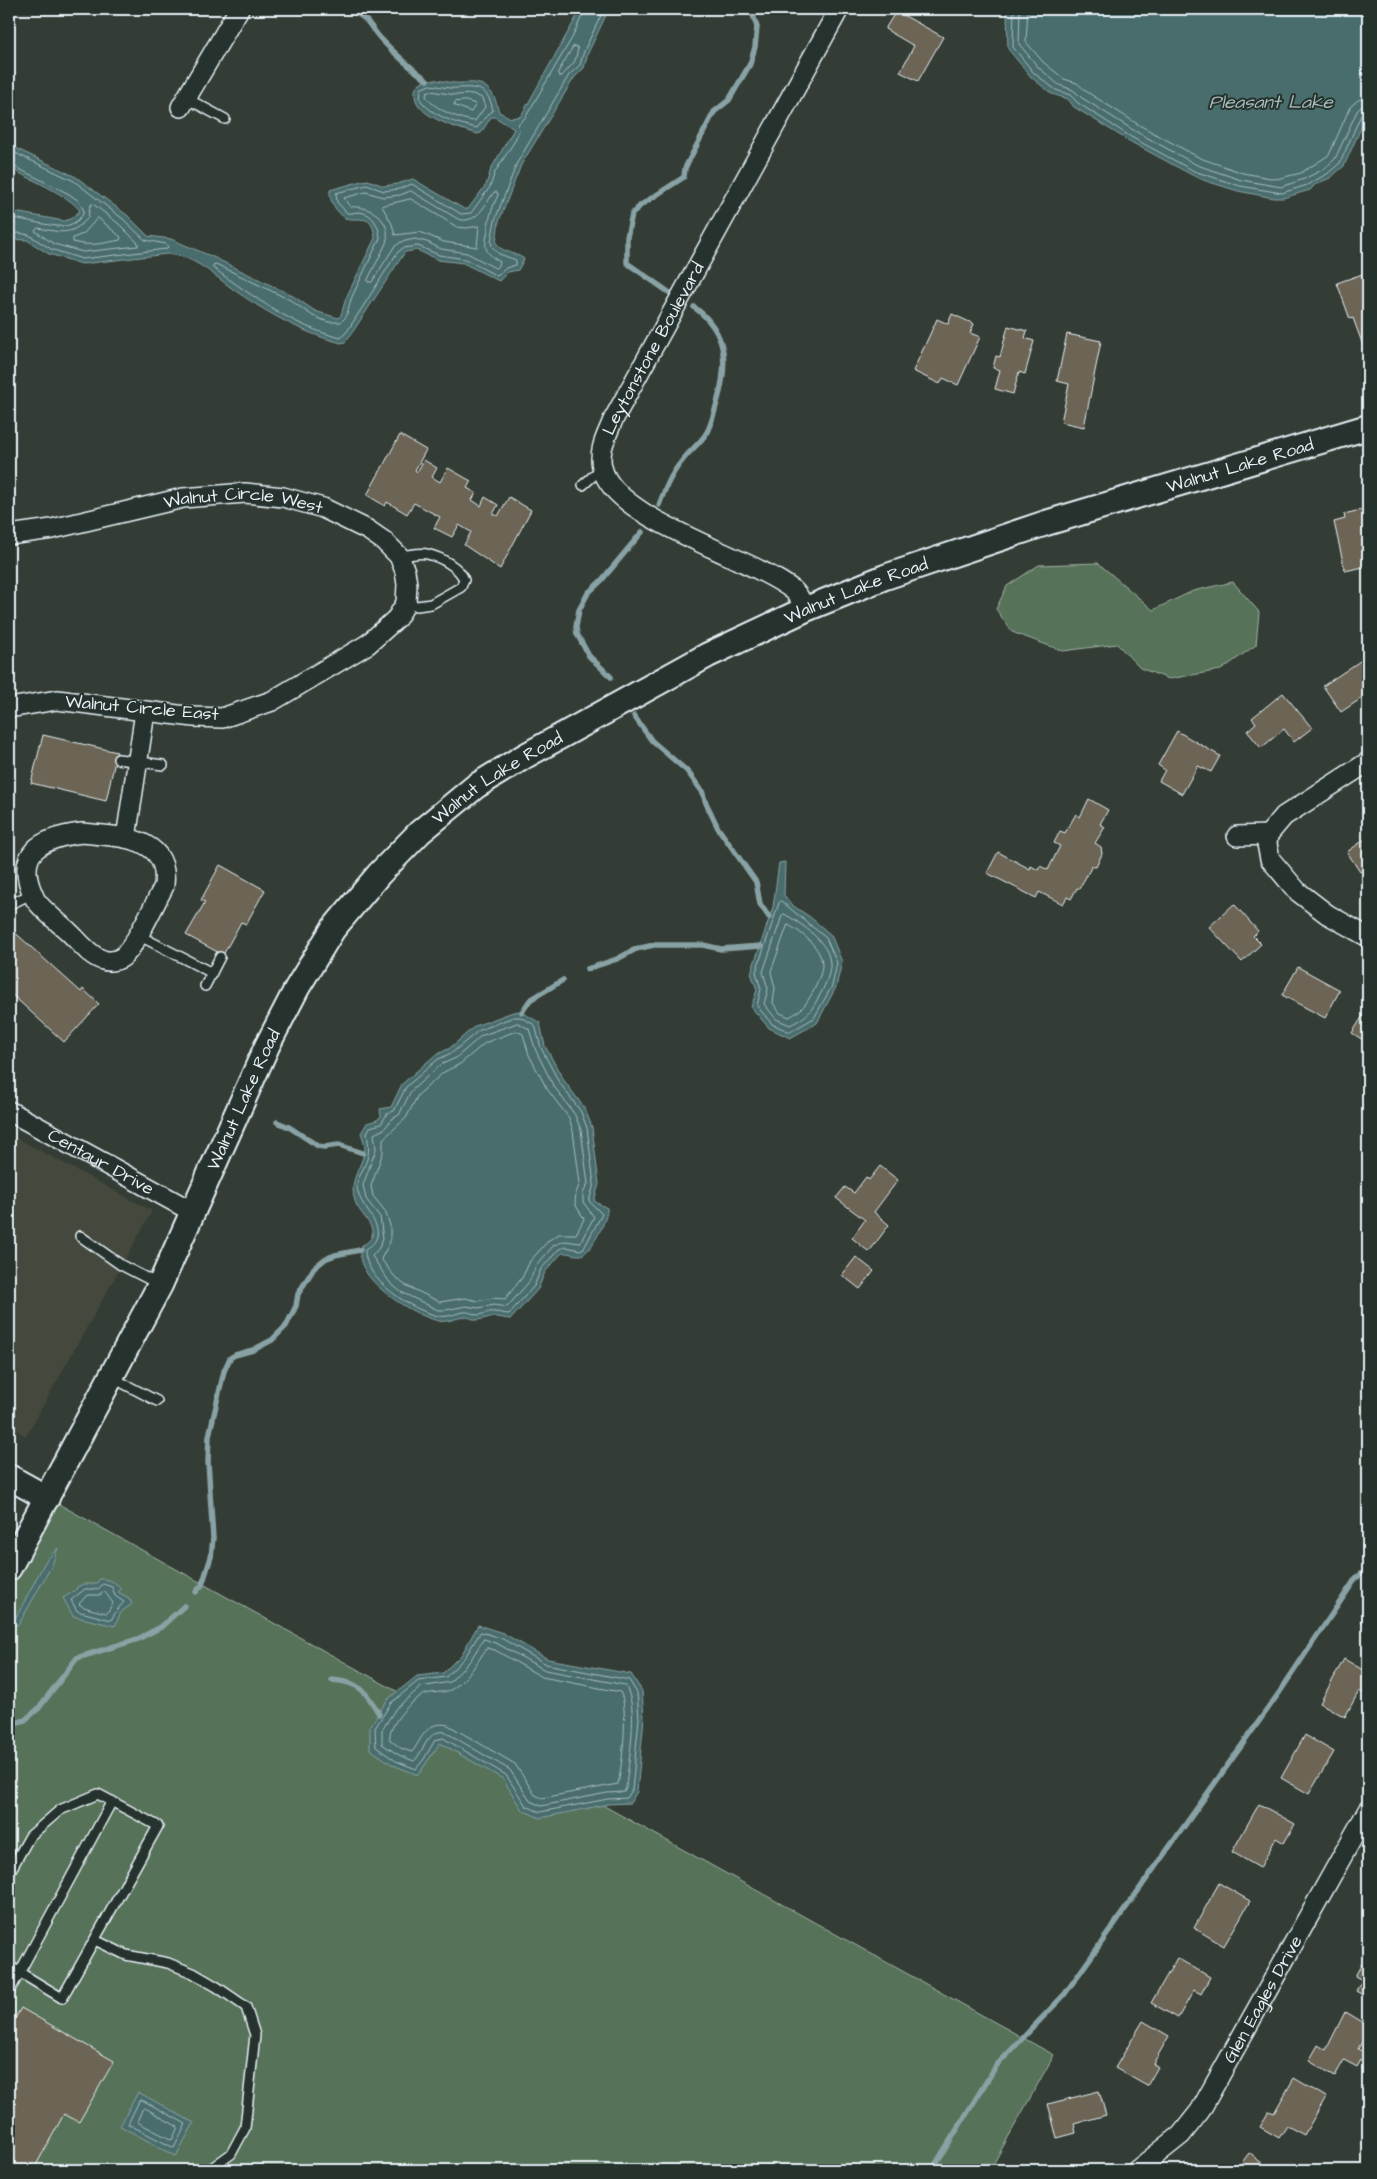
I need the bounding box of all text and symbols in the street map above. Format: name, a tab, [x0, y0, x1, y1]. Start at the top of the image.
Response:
water label: Pleasant Lake	[1209, 89, 1335, 116]
street label: Leytonstone Boulevard	[596, 257, 710, 438]
street label: Walnut Lake Road	[1163, 431, 1317, 499]
street label: Walnut Circle West	[161, 480, 327, 520]
street label: Walnut Lake Road	[780, 551, 931, 630]
street label: Walnut Circle East	[64, 689, 221, 727]
street label: Walnut Lake Road	[426, 725, 567, 830]
street label: Walnut Lake Road	[200, 1025, 286, 1174]
street label: Centaur Drive	[43, 1122, 159, 1201]
street label: Glen Eagles Drive	[1217, 1930, 1308, 2067]

